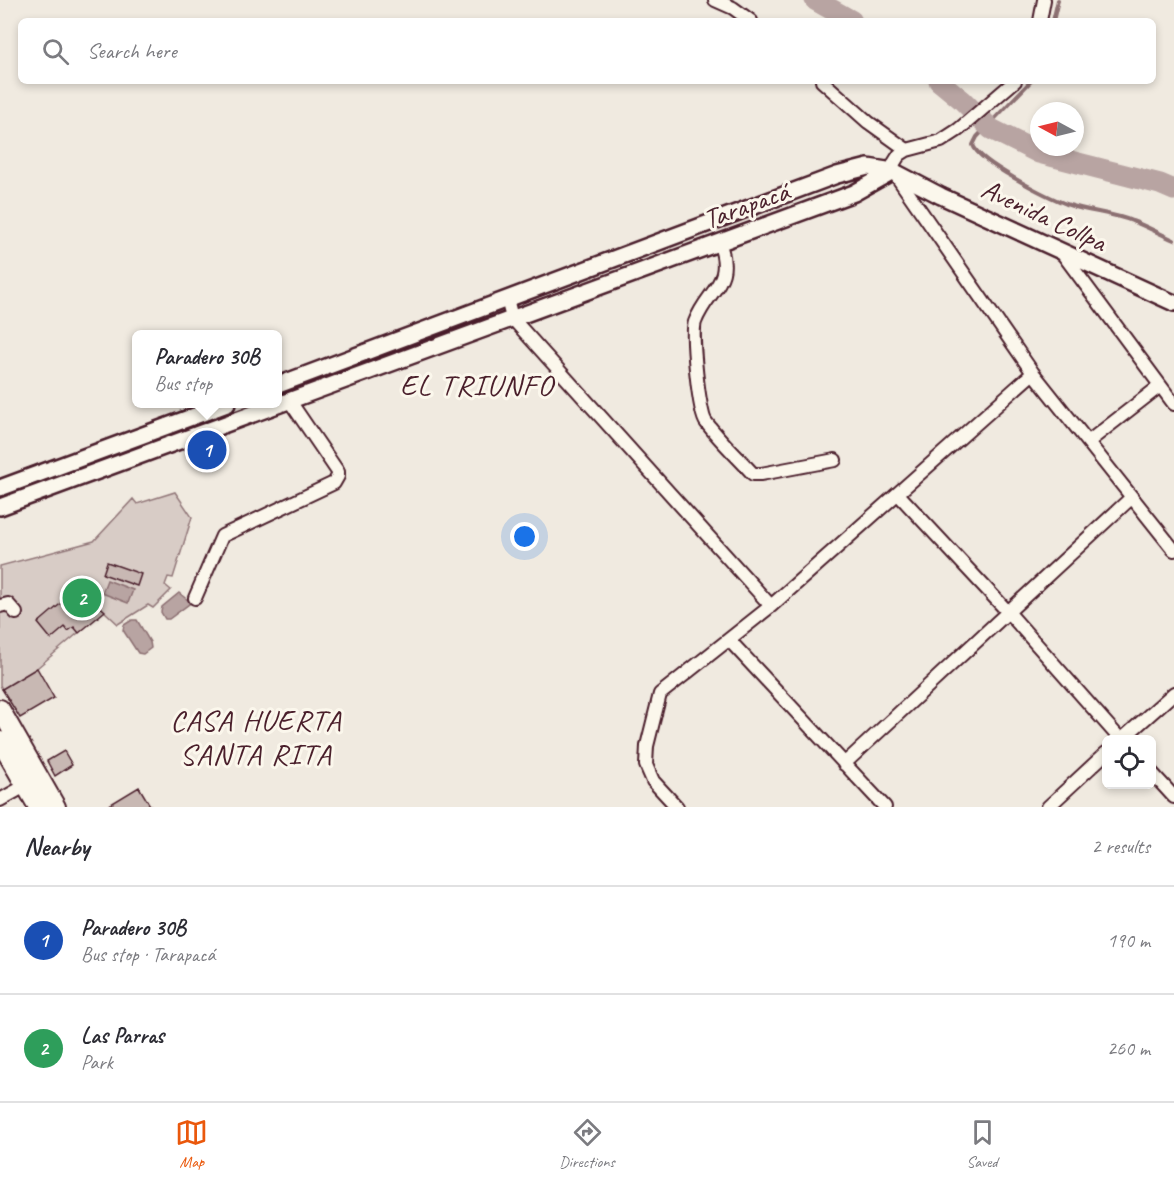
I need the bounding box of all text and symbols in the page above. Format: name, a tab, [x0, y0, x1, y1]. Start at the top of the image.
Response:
search box	[18, 18, 1156, 84]
icon: search	[39, 35, 72, 68]
text: Search here	[87, 37, 177, 65]
north arrow	[1030, 102, 1084, 156]
street label: Avenida Collpa	[976, 171, 1114, 260]
street label: Tarapacá	[698, 172, 796, 237]
popup	[132, 330, 282, 408]
text: Paradero 30B	[155, 343, 259, 371]
district label: EL TRIUNFO	[400, 366, 556, 404]
text: Bus stop	[155, 371, 212, 396]
pin: 1	[188, 428, 226, 472]
your location	[510, 522, 539, 551]
pin: 2	[62, 576, 101, 620]
district label: CASA HUERTA SANTA RITA	[170, 701, 342, 773]
map controls	[1102, 735, 1156, 789]
button: locate	[1102, 735, 1156, 789]
text: Nearby	[24, 830, 89, 863]
text: 2 results	[1091, 834, 1150, 859]
text: Paradero 30B	[81, 914, 186, 942]
text: 1	[39, 928, 48, 953]
text: 190 m	[1107, 928, 1150, 953]
text: Bus stop · Tarapacá	[81, 942, 215, 967]
text: Las Parras	[81, 1022, 164, 1050]
text: 2	[39, 1036, 48, 1061]
text: 260 m	[1107, 1036, 1150, 1061]
text: Park	[81, 1050, 113, 1075]
tab: Map	[175, 1116, 208, 1172]
tab: Directions	[559, 1116, 615, 1172]
tab: Saved	[966, 1116, 999, 1172]

